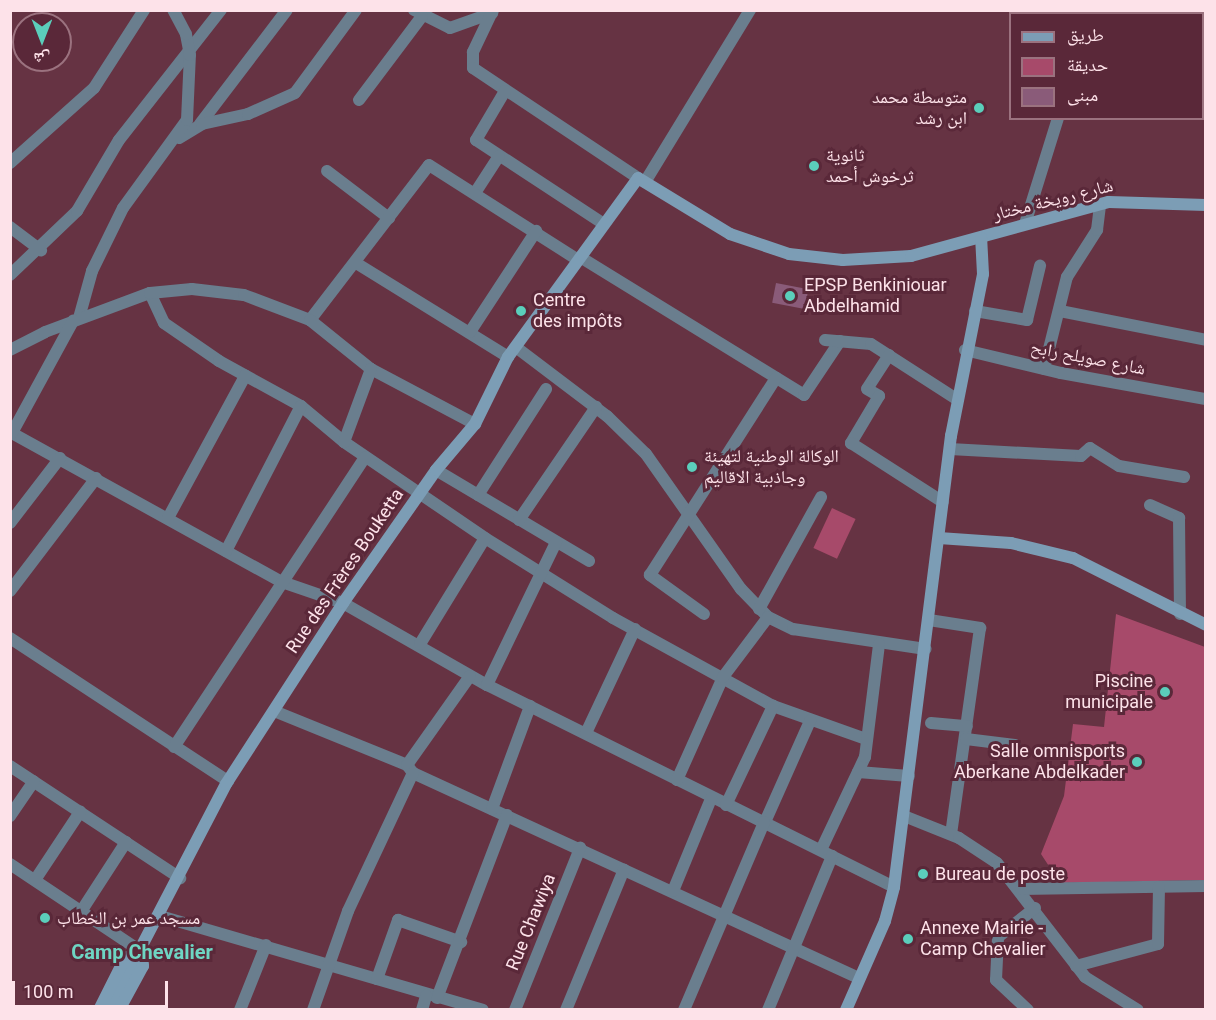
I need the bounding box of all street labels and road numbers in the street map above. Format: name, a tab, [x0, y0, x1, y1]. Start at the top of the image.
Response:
street label: شارع رويخة مختار	[991, 175, 1115, 225]
street label: شارع صويلح رابح	[1029, 336, 1147, 380]
street label: Rue des Frères Bouketta	[282, 484, 408, 658]
street label: Rue Chawiya	[502, 870, 560, 974]

